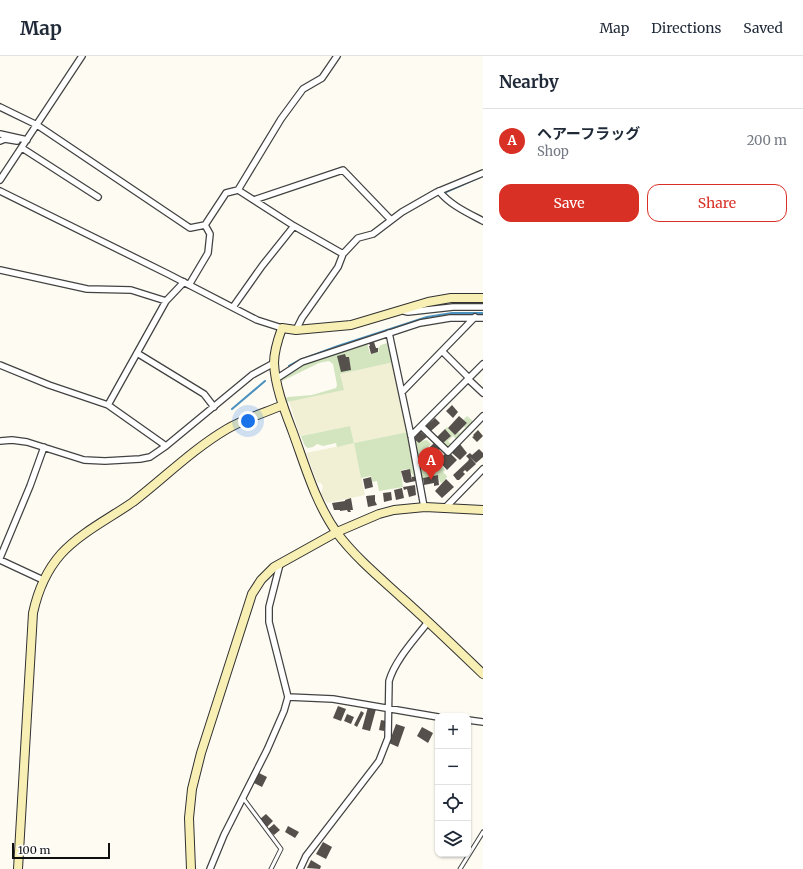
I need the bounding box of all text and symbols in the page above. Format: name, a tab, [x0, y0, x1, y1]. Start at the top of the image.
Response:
text: Map	[20, 16, 62, 40]
text: Map	[599, 19, 629, 37]
text: Directions	[651, 19, 721, 37]
text: Saved	[743, 19, 783, 37]
text: Nearby	[499, 71, 559, 93]
text: ヘアーフラッグ	[537, 124, 640, 143]
text: A	[507, 132, 517, 149]
text: 200 m	[747, 132, 787, 149]
text: Shop	[537, 143, 569, 160]
button: Save	[499, 184, 639, 222]
button: Share	[647, 184, 787, 222]
your location	[238, 411, 258, 431]
pin: A	[418, 447, 444, 480]
map controls	[435, 713, 471, 857]
button: +	[435, 713, 471, 749]
button: −	[435, 749, 471, 785]
button: locate	[435, 785, 471, 821]
button: layers	[435, 821, 471, 857]
scale bar	[12, 841, 110, 860]
text: 100 m	[18, 843, 50, 857]

